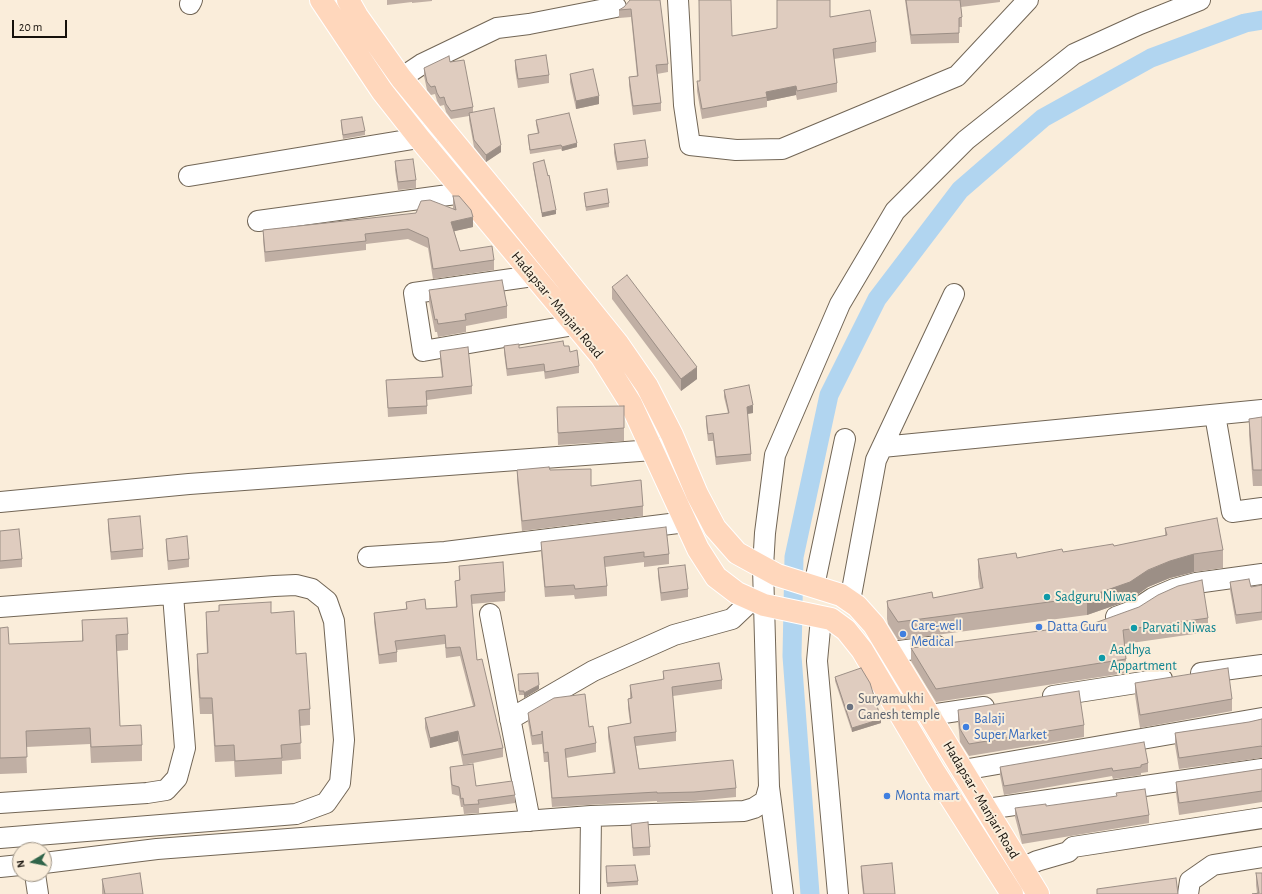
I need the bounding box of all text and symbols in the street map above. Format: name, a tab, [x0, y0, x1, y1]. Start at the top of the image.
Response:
scale bar	[14, 12, 69, 38]
text: 20 m	[19, 21, 42, 33]
street label: Hadapsar - Manjari Road	[507, 248, 607, 362]
place label: Sadguru Niwas	[1055, 589, 1137, 605]
marker: Sadguru Niwas	[1042, 592, 1052, 602]
place label: Care-well Medical	[911, 618, 962, 650]
place label: Datta Guru	[1047, 619, 1107, 635]
place label: Parvati Niwas	[1142, 620, 1216, 636]
marker: Datta Guru	[1034, 622, 1044, 632]
marker: Parvati Niwas	[1129, 623, 1139, 633]
marker: Care-well Medical	[898, 629, 908, 639]
place label: Aadhya Appartment	[1110, 642, 1177, 674]
marker: Aadhya Appartment	[1097, 653, 1107, 663]
place label: Suryamukhi Ganesh temple	[858, 691, 940, 724]
marker: Suryamukhi Ganesh temple	[845, 702, 855, 712]
place label: Balaji Super Market	[974, 711, 1047, 744]
marker: Balaji Super Market	[961, 722, 971, 732]
street label: Hadapsar - Manjari Road	[939, 738, 1023, 862]
place label: Monta mart	[895, 788, 959, 804]
marker: Monta mart	[882, 791, 892, 801]
north arrow	[12, 842, 52, 882]
text: N	[15, 859, 27, 869]

